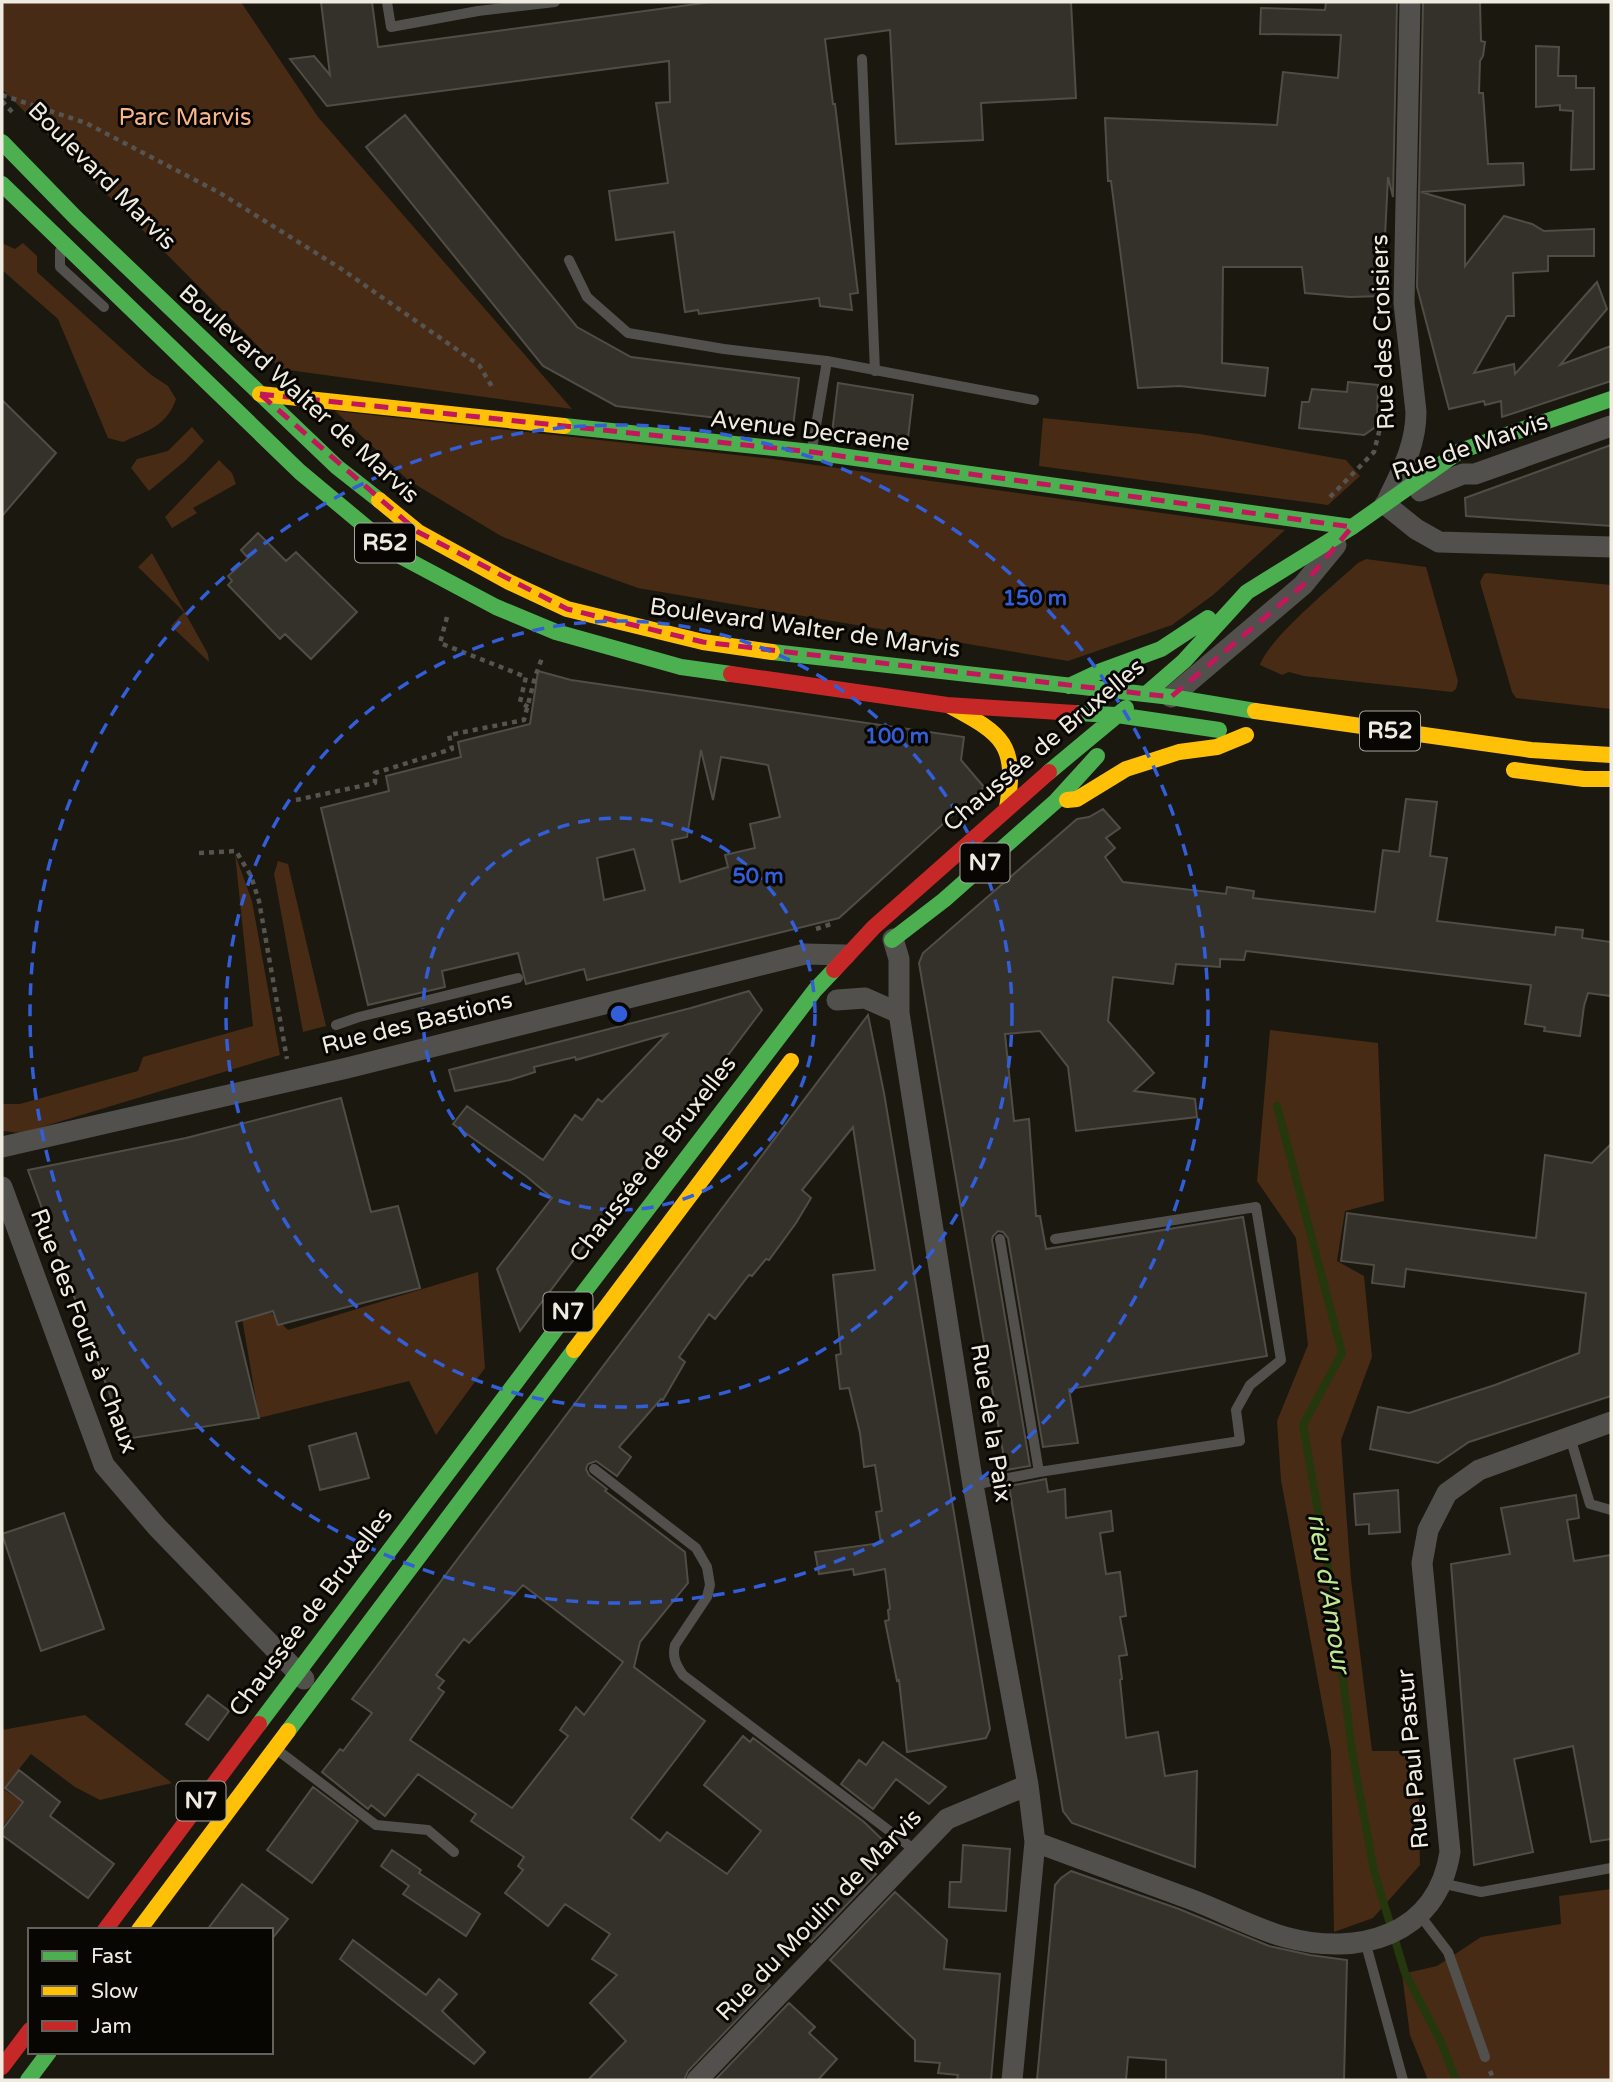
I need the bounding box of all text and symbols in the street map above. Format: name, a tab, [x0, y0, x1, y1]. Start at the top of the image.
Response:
street label: Boulevard Marvis	[22, 96, 182, 256]
park label: Parc Marvis	[119, 103, 251, 132]
street label: Rue des Croisiers	[1365, 234, 1401, 430]
street label: Boulevard Walter de Marvis	[173, 278, 425, 510]
street label: Avenue Decraene	[709, 404, 911, 458]
street label: Rue de Marvis	[1388, 407, 1552, 487]
road number: R52	[355, 524, 415, 562]
text: 150 m	[1003, 586, 1067, 611]
street label: Boulevard Walter de Marvis	[648, 592, 962, 664]
street label: Chaussée de Bruxelles	[937, 652, 1151, 838]
road number: R52	[1360, 712, 1420, 750]
text: 100 m	[865, 724, 929, 749]
road number: N7	[960, 844, 1010, 883]
text: 50 m	[732, 864, 784, 889]
street label: Rue des Bastions	[319, 985, 515, 1061]
centre of rings	[607, 1002, 631, 1026]
street label: Chaussée de Bruxelles	[563, 1050, 743, 1268]
street label: Rue des Fours à Chaux	[24, 1205, 144, 1457]
road number: N7	[544, 1292, 592, 1331]
street label: Rue de la Paix	[964, 1342, 1018, 1504]
street label: Chaussée de Bruxelles	[223, 1502, 399, 1722]
water label: rieu d'Amour	[1301, 1511, 1357, 1678]
street label: Rue Paul Pastur	[1391, 1667, 1435, 1850]
road number: N7	[176, 1782, 226, 1820]
street label: Rue du Moulin de Marvis	[710, 1803, 928, 2027]
legend	[28, 1928, 273, 2054]
text: Fast	[91, 1944, 132, 1969]
text: Slow	[91, 1979, 139, 2004]
text: Jam	[91, 2014, 132, 2039]

